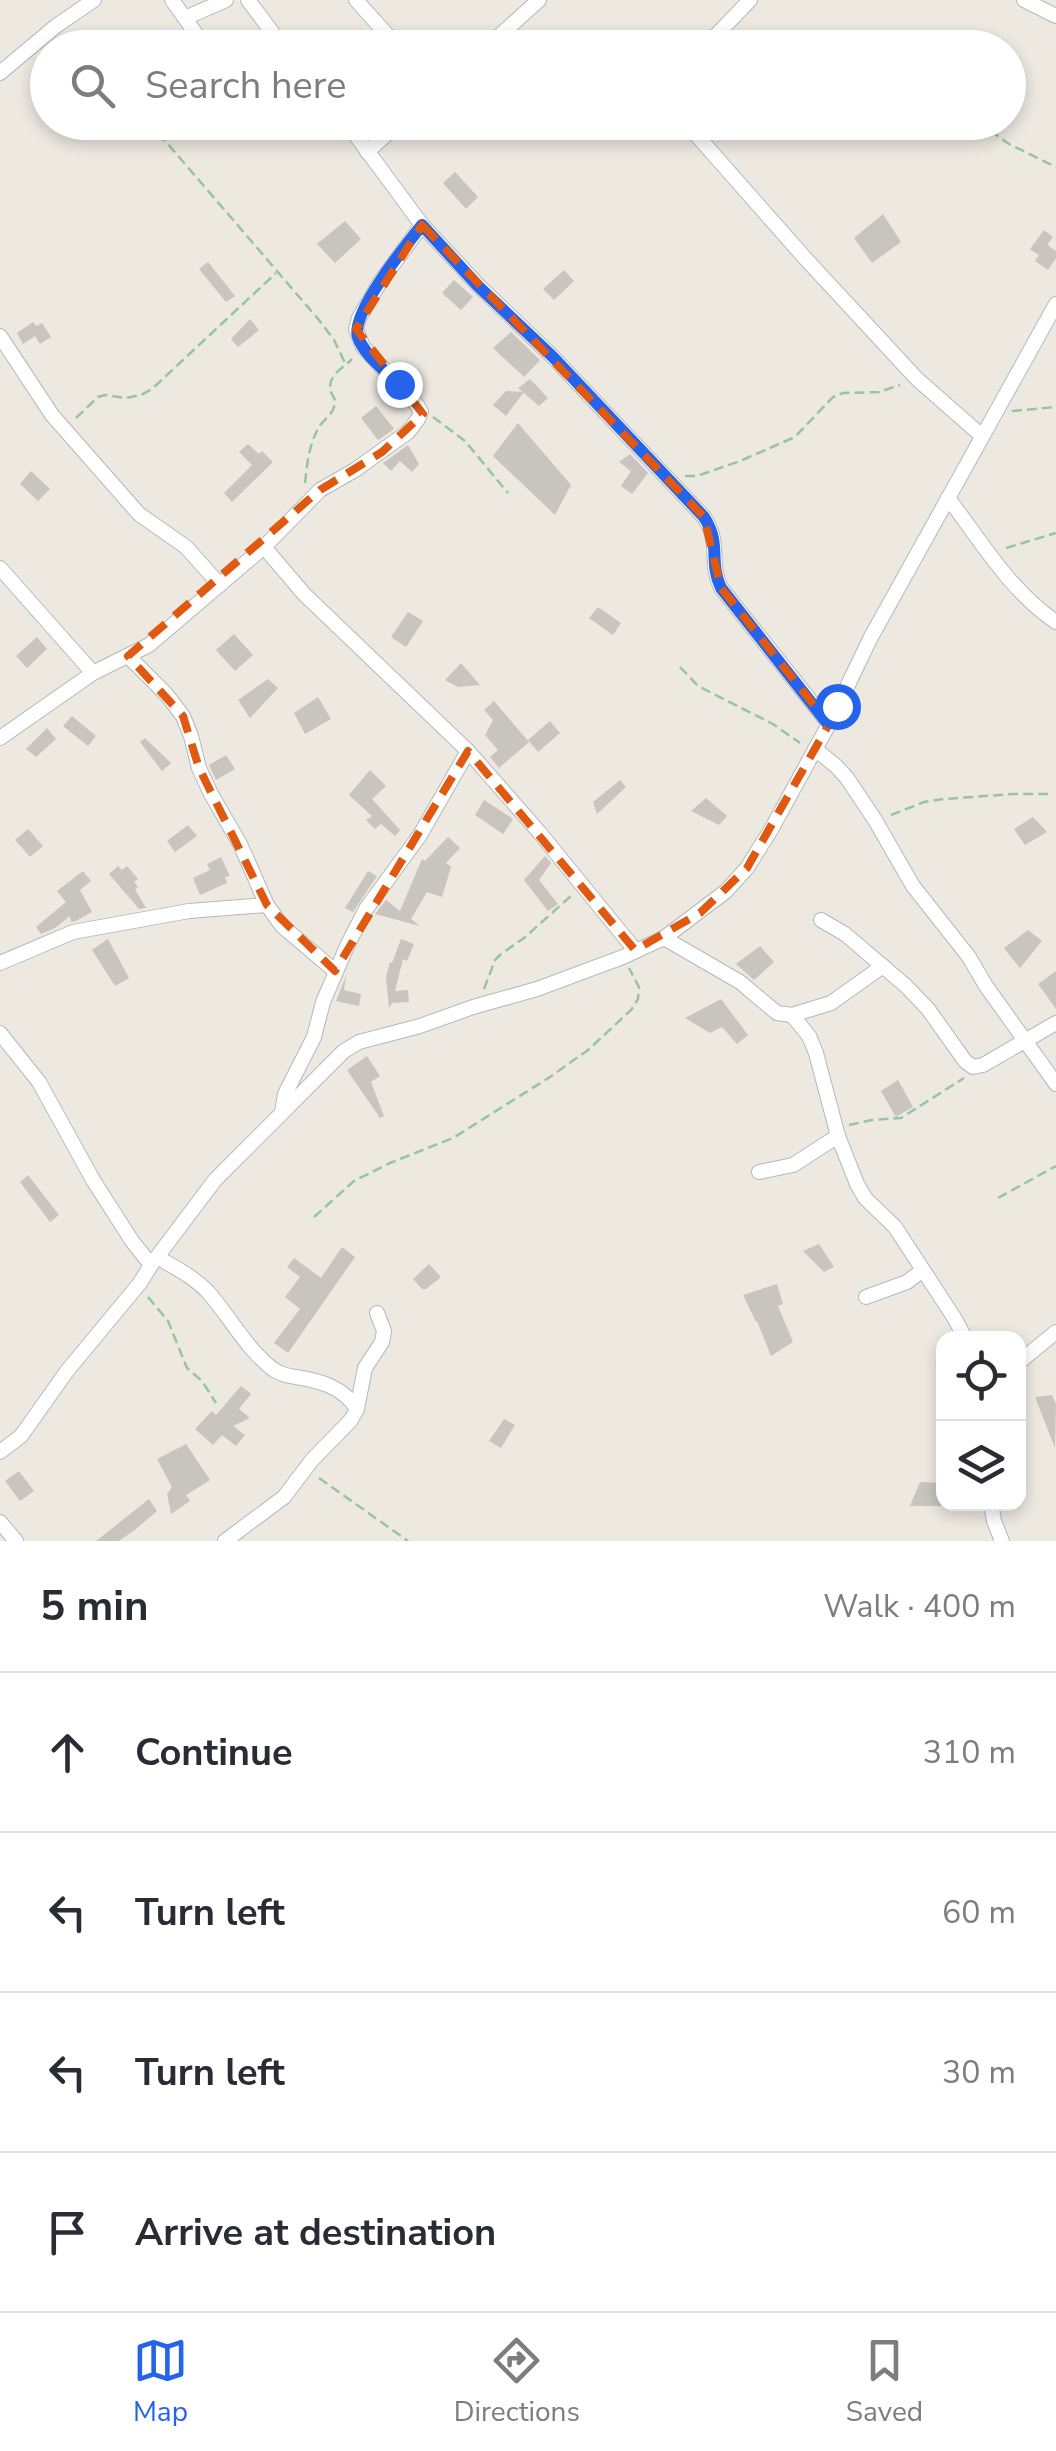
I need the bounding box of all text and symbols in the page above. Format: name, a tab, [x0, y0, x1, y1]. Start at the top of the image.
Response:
search box	[30, 30, 1026, 140]
icon: search	[65, 58, 120, 113]
text: Search here	[145, 60, 346, 111]
route end	[377, 362, 423, 408]
route start	[815, 684, 861, 730]
map controls	[936, 1331, 1026, 1511]
button: locate	[936, 1331, 1026, 1421]
button: layers	[936, 1421, 1026, 1511]
text: 5 min	[40, 1578, 149, 1635]
text: Walk · 400 m	[823, 1585, 1016, 1628]
icon: ahead	[40, 1725, 95, 1780]
text: Continue	[135, 1727, 293, 1778]
text: 310 m	[923, 1731, 1016, 1774]
icon: left	[40, 1885, 95, 1940]
text: Turn left	[135, 1887, 285, 1938]
text: 60 m	[942, 1891, 1016, 1934]
icon: left	[40, 2045, 95, 2100]
text: Turn left	[135, 2047, 285, 2098]
text: 30 m	[942, 2051, 1016, 2094]
icon: arrive	[40, 2205, 95, 2260]
text: Arrive at destination	[135, 2207, 496, 2258]
tab: Map	[133, 2333, 188, 2431]
tab: Directions	[454, 2333, 580, 2431]
tab: Saved	[846, 2333, 923, 2431]

